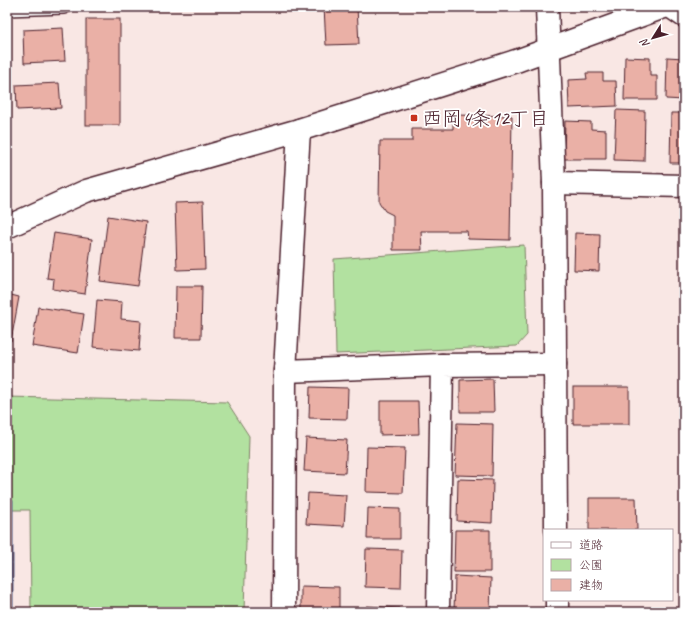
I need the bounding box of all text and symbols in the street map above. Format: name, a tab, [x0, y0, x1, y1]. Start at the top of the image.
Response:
north arrow	[633, 18, 673, 58]
text: N	[636, 35, 653, 51]
place label: 西岡4条12丁目	[422, 106, 549, 131]
marker: 西岡4条12丁目	[409, 113, 419, 123]
legend	[543, 529, 673, 601]
text: 道路	[579, 537, 603, 553]
text: 公園	[579, 557, 603, 573]
text: 建物	[579, 577, 603, 593]

